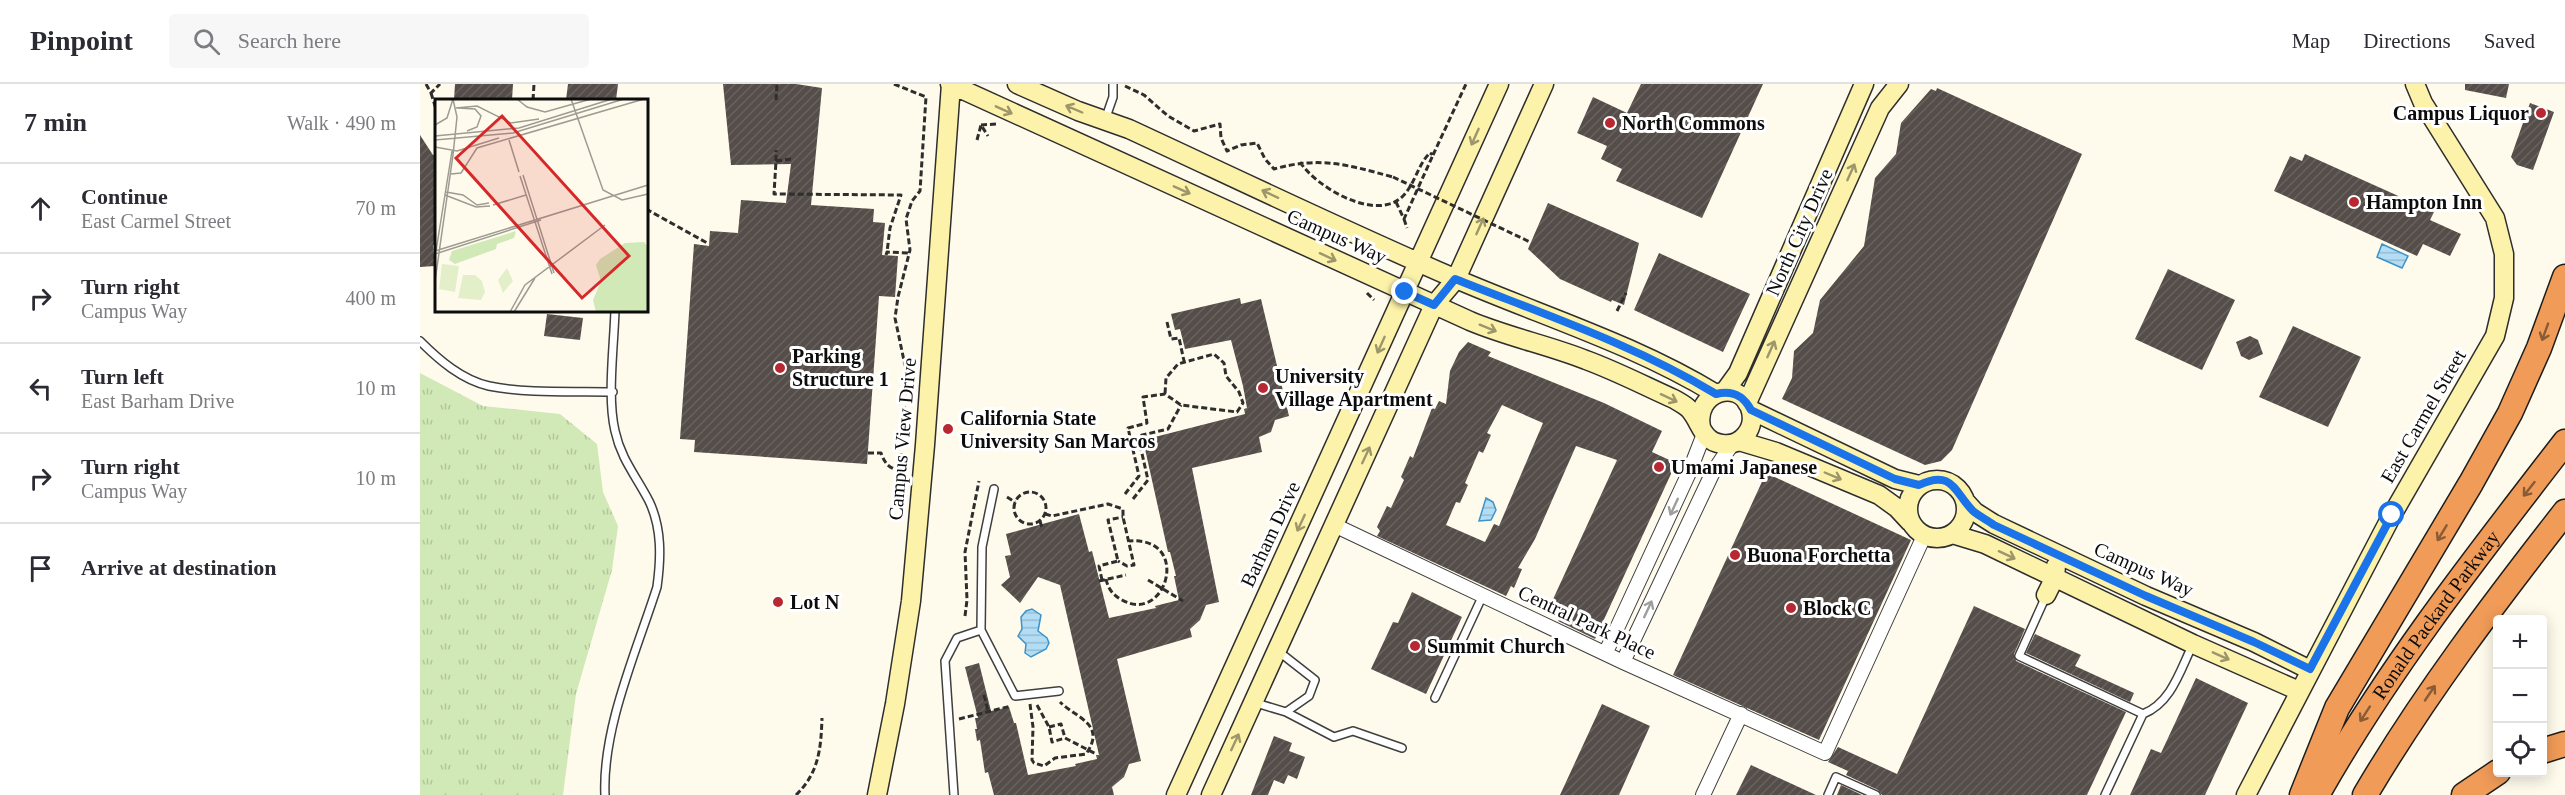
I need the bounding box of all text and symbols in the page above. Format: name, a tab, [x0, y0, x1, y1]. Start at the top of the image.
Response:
search box	[169, 14, 589, 68]
text: Pinpoint	[30, 25, 133, 56]
icon: search	[190, 25, 223, 58]
text: Search here	[238, 28, 341, 53]
text: Map	[2292, 29, 2330, 53]
text: Directions	[2363, 29, 2451, 53]
text: Saved	[2484, 29, 2535, 53]
inset map	[435, 99, 648, 312]
place label: Campus Liquor	[2393, 102, 2529, 125]
one-way arrow	[1065, 103, 1083, 114]
one-way arrow	[995, 104, 1013, 116]
marker: Campus Liquor	[2534, 106, 2548, 120]
text: 7 min	[24, 108, 87, 137]
text: Walk · 490 m	[287, 112, 396, 134]
place label: North Commons	[1622, 112, 1765, 134]
marker: North Commons	[1603, 116, 1617, 130]
one-way arrow	[1469, 128, 1480, 146]
one-way arrow	[1846, 163, 1858, 181]
street label: North City Drive	[1761, 165, 1838, 299]
text: Continue	[81, 184, 168, 209]
one-way arrow	[1172, 185, 1190, 196]
one-way arrow	[1261, 187, 1279, 199]
place label: Hampton Inn	[2366, 191, 2482, 214]
icon: ahead	[24, 192, 57, 225]
marker: Hampton Inn	[2347, 195, 2361, 209]
text: 70 m	[355, 197, 396, 219]
street label: Campus Way	[1284, 204, 1390, 269]
text: East Carmel Street	[81, 210, 231, 232]
one-way arrow	[1474, 217, 1486, 235]
one-way arrow	[1319, 252, 1337, 263]
text: Turn right	[81, 274, 180, 299]
route end	[1391, 278, 1417, 304]
icon: right	[24, 282, 57, 315]
text: 400 m	[345, 287, 396, 309]
text: Campus Way	[81, 300, 187, 322]
one-way arrow	[2539, 322, 2550, 340]
one-way arrow	[1478, 323, 1496, 334]
one-way arrow	[1375, 336, 1386, 354]
one-way arrow	[1766, 341, 1778, 359]
place label: Parking Structure 1	[792, 345, 889, 390]
street label: East Carmel Street	[2376, 345, 2470, 486]
street label: Campus View Drive	[884, 357, 921, 521]
marker: Parking Structure 1	[773, 361, 787, 375]
text: Turn left	[81, 364, 164, 389]
place label: University Village Apartment	[1275, 365, 1433, 411]
icon: left	[24, 372, 57, 405]
text: 10 m	[355, 377, 396, 399]
marker: University Village Apartment	[1256, 381, 1270, 395]
text: East Barham Drive	[81, 390, 234, 412]
one-way arrow	[1660, 392, 1678, 404]
place label: California State University San Marcos	[960, 407, 1155, 453]
marker: California State University San Marcos	[941, 422, 955, 436]
one-way arrow	[1360, 446, 1372, 464]
text: Turn right	[81, 454, 180, 479]
place label: Umami Japanese	[1671, 456, 1817, 479]
marker: Umami Japanese	[1652, 460, 1666, 474]
icon: right	[24, 462, 57, 495]
text: 10 m	[355, 467, 396, 489]
one-way arrow	[1824, 471, 1842, 482]
street label: Barham Drive	[1236, 478, 1304, 590]
text: Campus Way	[81, 480, 187, 502]
one-way arrow	[2523, 480, 2536, 496]
one-way arrow	[1667, 498, 1679, 516]
route start	[2378, 501, 2404, 527]
one-way arrow	[1294, 513, 1306, 531]
one-way arrow	[2435, 524, 2447, 541]
street label: Ronald Packard Parkway	[2368, 526, 2505, 703]
street label: Campus Way	[2091, 537, 2197, 602]
place label: Buona Forchetta	[1747, 544, 1891, 566]
marker: Buona Forchetta	[1728, 548, 1742, 562]
one-way arrow	[1997, 549, 2015, 561]
icon: arrive	[24, 552, 57, 585]
text: Arrive at destination	[81, 555, 277, 580]
street label: Central Park Place	[1515, 581, 1659, 663]
place label: Lot N	[790, 591, 840, 613]
marker: Lot N	[771, 595, 785, 609]
place label: Block C	[1803, 597, 1871, 619]
one-way arrow	[1642, 601, 1654, 619]
marker: Block C	[1784, 601, 1798, 615]
map controls	[2493, 615, 2547, 777]
button: +	[2493, 615, 2547, 669]
place label: Summit Church	[1427, 635, 1565, 657]
marker: Summit Church	[1408, 639, 1422, 653]
one-way arrow	[2212, 652, 2230, 663]
button: −	[2493, 669, 2547, 723]
one-way arrow	[2424, 684, 2437, 701]
one-way arrow	[2359, 705, 2371, 722]
button: locate	[2493, 723, 2547, 777]
one-way arrow	[1230, 733, 1241, 751]

